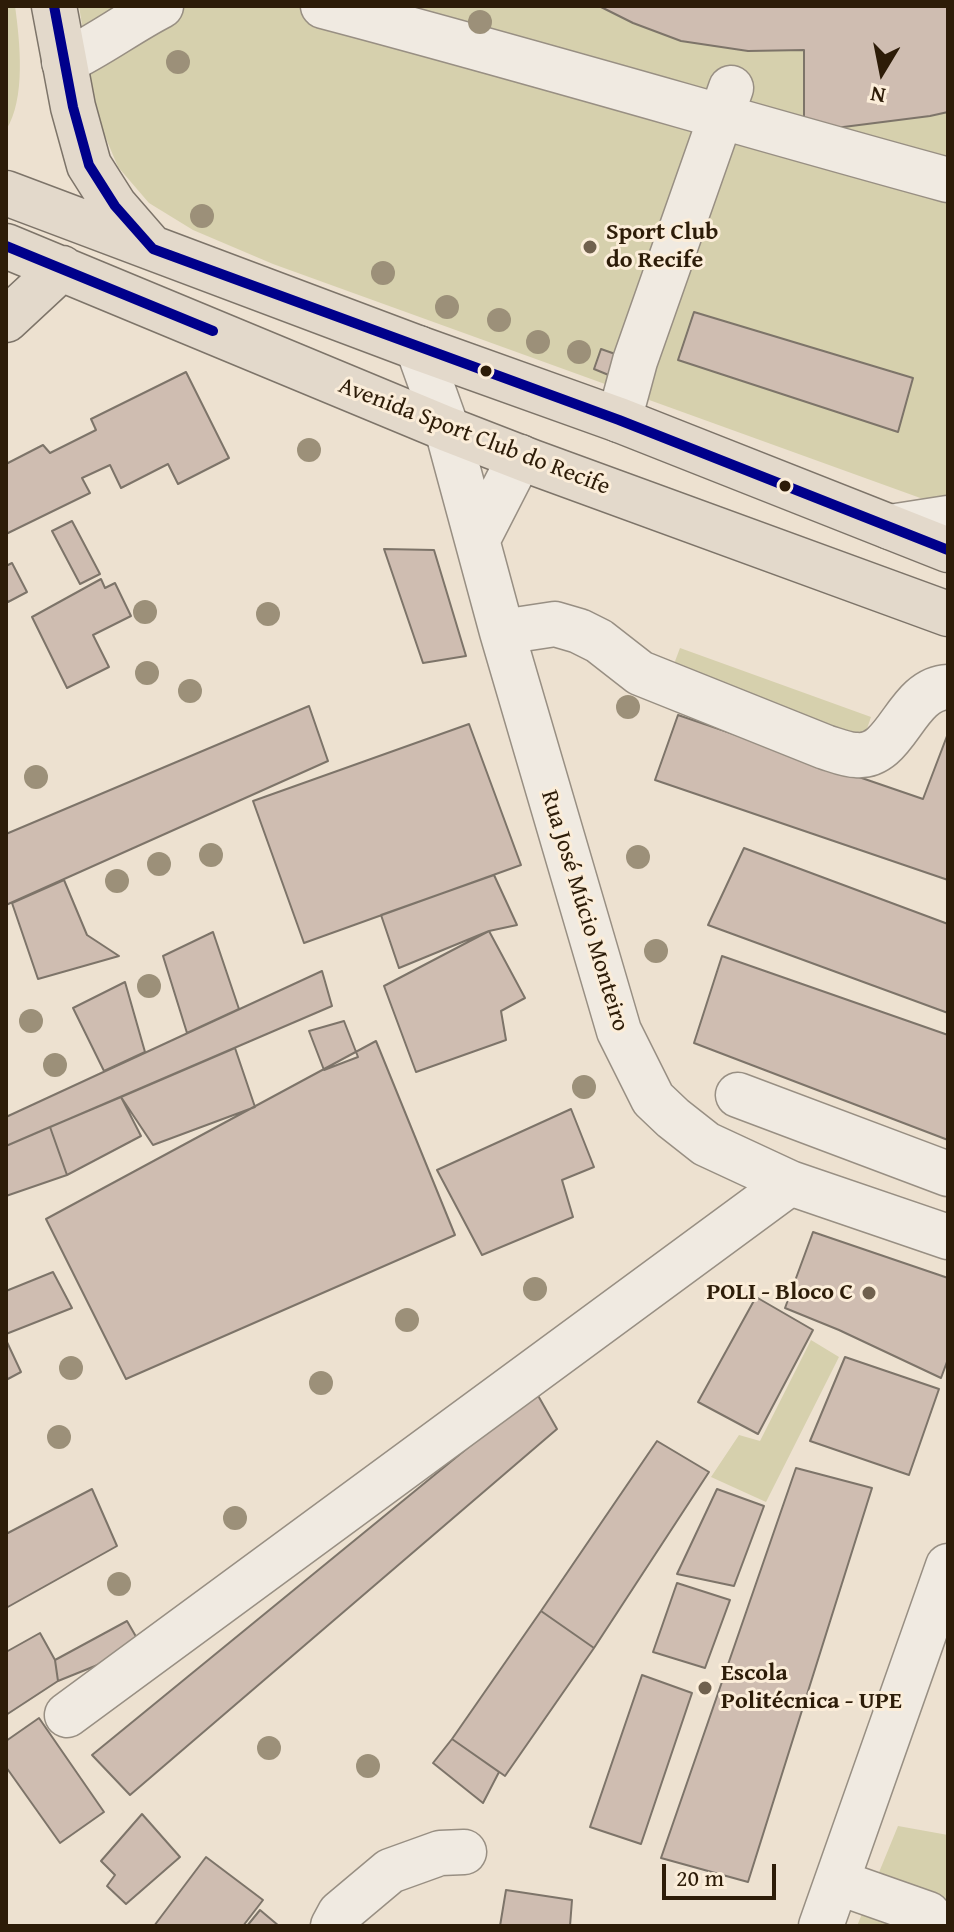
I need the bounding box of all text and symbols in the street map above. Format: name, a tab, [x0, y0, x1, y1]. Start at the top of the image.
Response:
north arrow	[842, 32, 922, 112]
text: N	[868, 79, 888, 113]
place label: Sport Club do Recife	[606, 219, 718, 275]
marker: Sport Club do Recife	[581, 238, 599, 256]
unlabelled marker	[478, 363, 494, 379]
street label: Avenida Sport Club do Recife	[334, 372, 614, 502]
unlabelled marker	[777, 478, 793, 494]
street label: Rua José Múcio Monteiro	[534, 787, 634, 1035]
place label: POLI - Bloco C	[706, 1279, 853, 1307]
marker: POLI - Bloco C	[860, 1284, 878, 1302]
place label: Escola Politécnica - UPE	[721, 1660, 902, 1716]
marker: Escola Politécnica - UPE	[696, 1679, 714, 1697]
scale bar	[666, 1848, 780, 1898]
text: 20 m	[676, 1860, 724, 1895]

